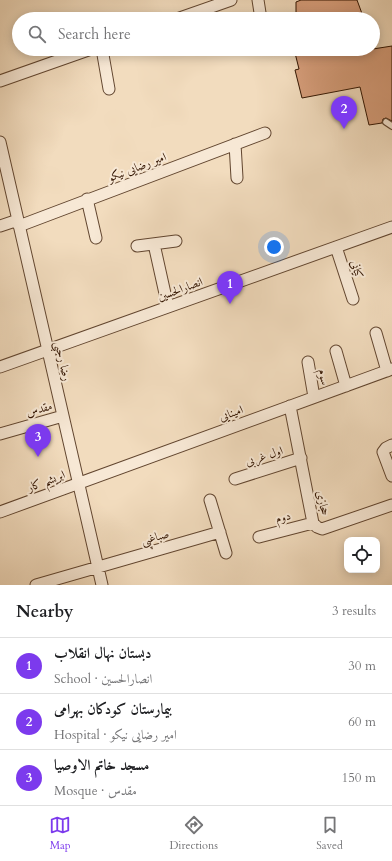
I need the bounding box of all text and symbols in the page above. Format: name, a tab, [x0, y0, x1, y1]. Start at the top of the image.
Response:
search box	[12, 12, 380, 56]
icon: search	[26, 23, 48, 45]
text: Search here	[58, 24, 131, 44]
pin: 2	[331, 96, 357, 129]
street label: امیر رضایی نیکو	[104, 148, 169, 186]
your location	[264, 237, 284, 257]
street label: کیانی	[347, 258, 367, 280]
pin: 1	[217, 271, 243, 304]
street label: انصارالحسین	[155, 273, 205, 305]
street label: رضا رجبی	[49, 339, 75, 383]
street label: سوم	[312, 367, 333, 387]
street label: مقدس	[24, 398, 54, 420]
street label: امینایی	[217, 401, 246, 425]
pin: 3	[25, 424, 51, 457]
street label: اول غربی	[243, 442, 286, 471]
street label: ابریشم کار	[24, 466, 69, 500]
street label: حجازی	[313, 489, 333, 517]
street label: دوم	[273, 507, 293, 530]
street label: صباغپی	[139, 525, 172, 552]
map controls	[344, 537, 380, 573]
button: locate	[344, 537, 380, 573]
text: Nearby	[16, 600, 73, 623]
text: 3 results	[332, 602, 376, 620]
text: دبستان نهال انقلاب	[54, 643, 152, 663]
text: 1	[26, 657, 32, 675]
text: 30 m	[348, 657, 376, 675]
text: School · انصارالحسین	[54, 670, 152, 688]
text: بیمارستان کودکان بهرامی	[54, 699, 172, 719]
text: 2	[26, 713, 32, 731]
text: 60 m	[348, 713, 376, 731]
text: Hospital · امیر رضایی نیکو	[54, 726, 177, 744]
text: مسجد خاتم الاوصیا	[54, 755, 149, 775]
text: 3	[26, 769, 32, 787]
text: 150 m	[342, 769, 376, 787]
text: Mosque · مقدس	[54, 782, 137, 800]
tab: Map	[49, 814, 71, 853]
tab: Directions	[169, 814, 218, 853]
tab: Saved	[316, 814, 343, 853]

